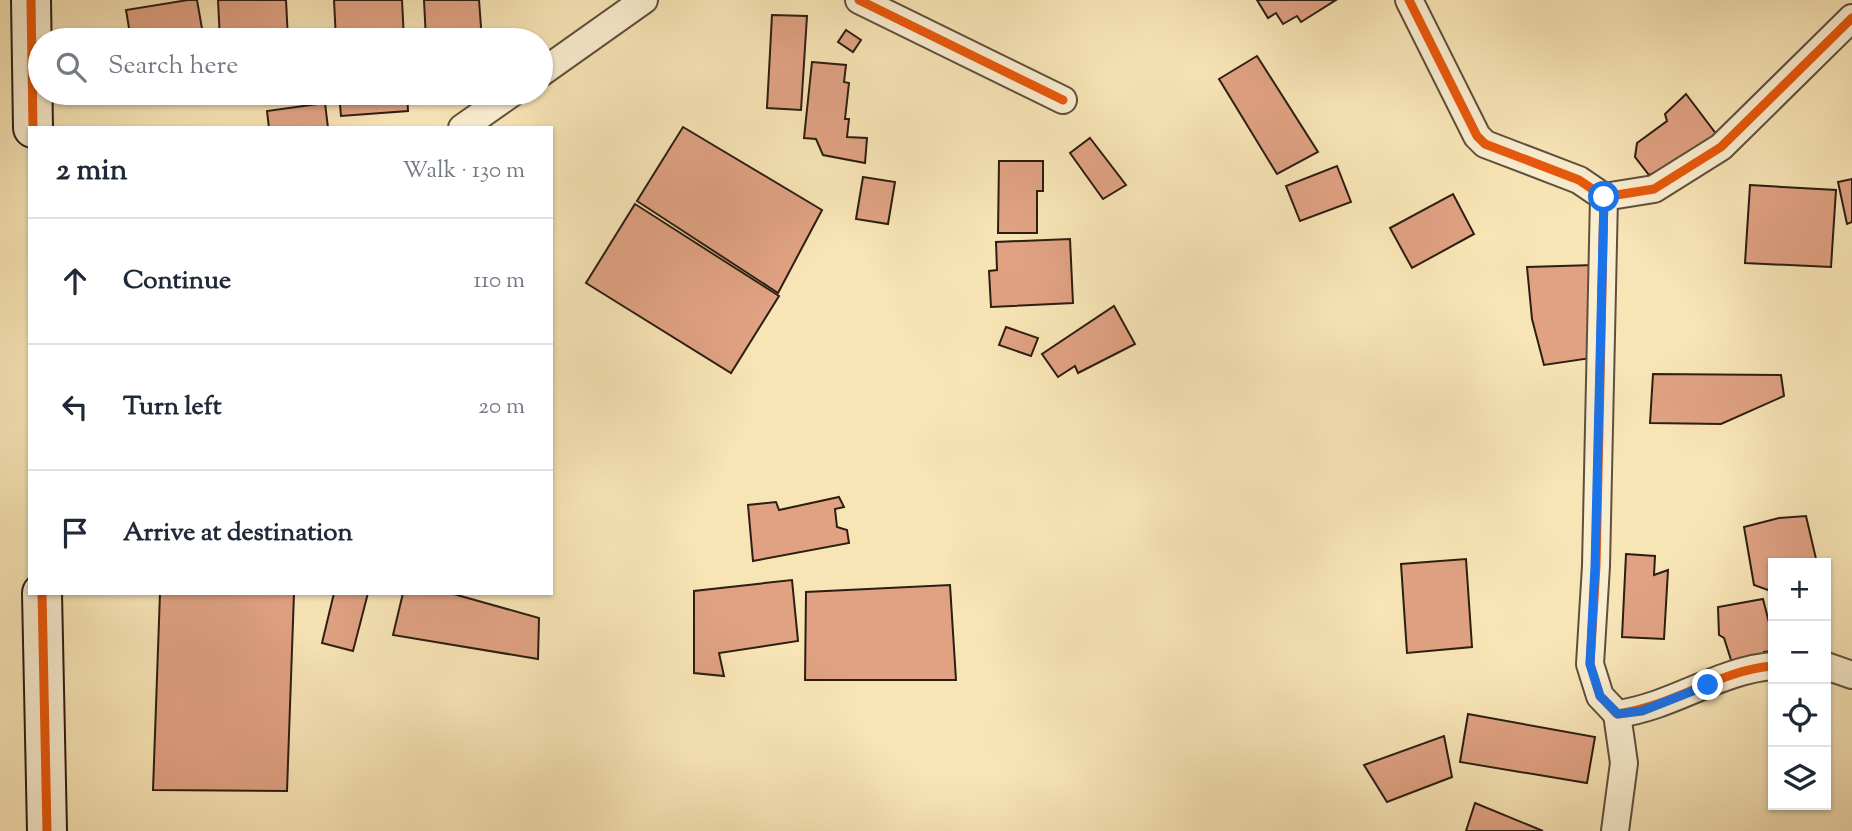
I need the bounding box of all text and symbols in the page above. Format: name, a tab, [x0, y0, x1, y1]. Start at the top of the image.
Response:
search box	[28, 28, 553, 105]
icon: search	[52, 48, 90, 86]
text: Search here	[108, 48, 238, 85]
text: 2 min	[56, 150, 128, 193]
text: Walk · 130 m	[402, 155, 525, 188]
route start	[1588, 181, 1619, 212]
icon: ahead	[56, 262, 94, 300]
text: Continue	[123, 263, 231, 300]
text: 110 m	[474, 265, 525, 298]
icon: left	[56, 388, 94, 426]
text: Turn left	[123, 389, 222, 426]
text: 20 m	[478, 391, 525, 424]
icon: arrive	[56, 514, 94, 552]
text: Arrive at destination	[123, 515, 353, 552]
map controls	[1768, 558, 1831, 810]
button: +	[1768, 558, 1831, 621]
button: −	[1768, 621, 1831, 684]
route end	[1692, 669, 1723, 700]
button: locate	[1768, 684, 1831, 747]
button: layers	[1768, 747, 1831, 810]

